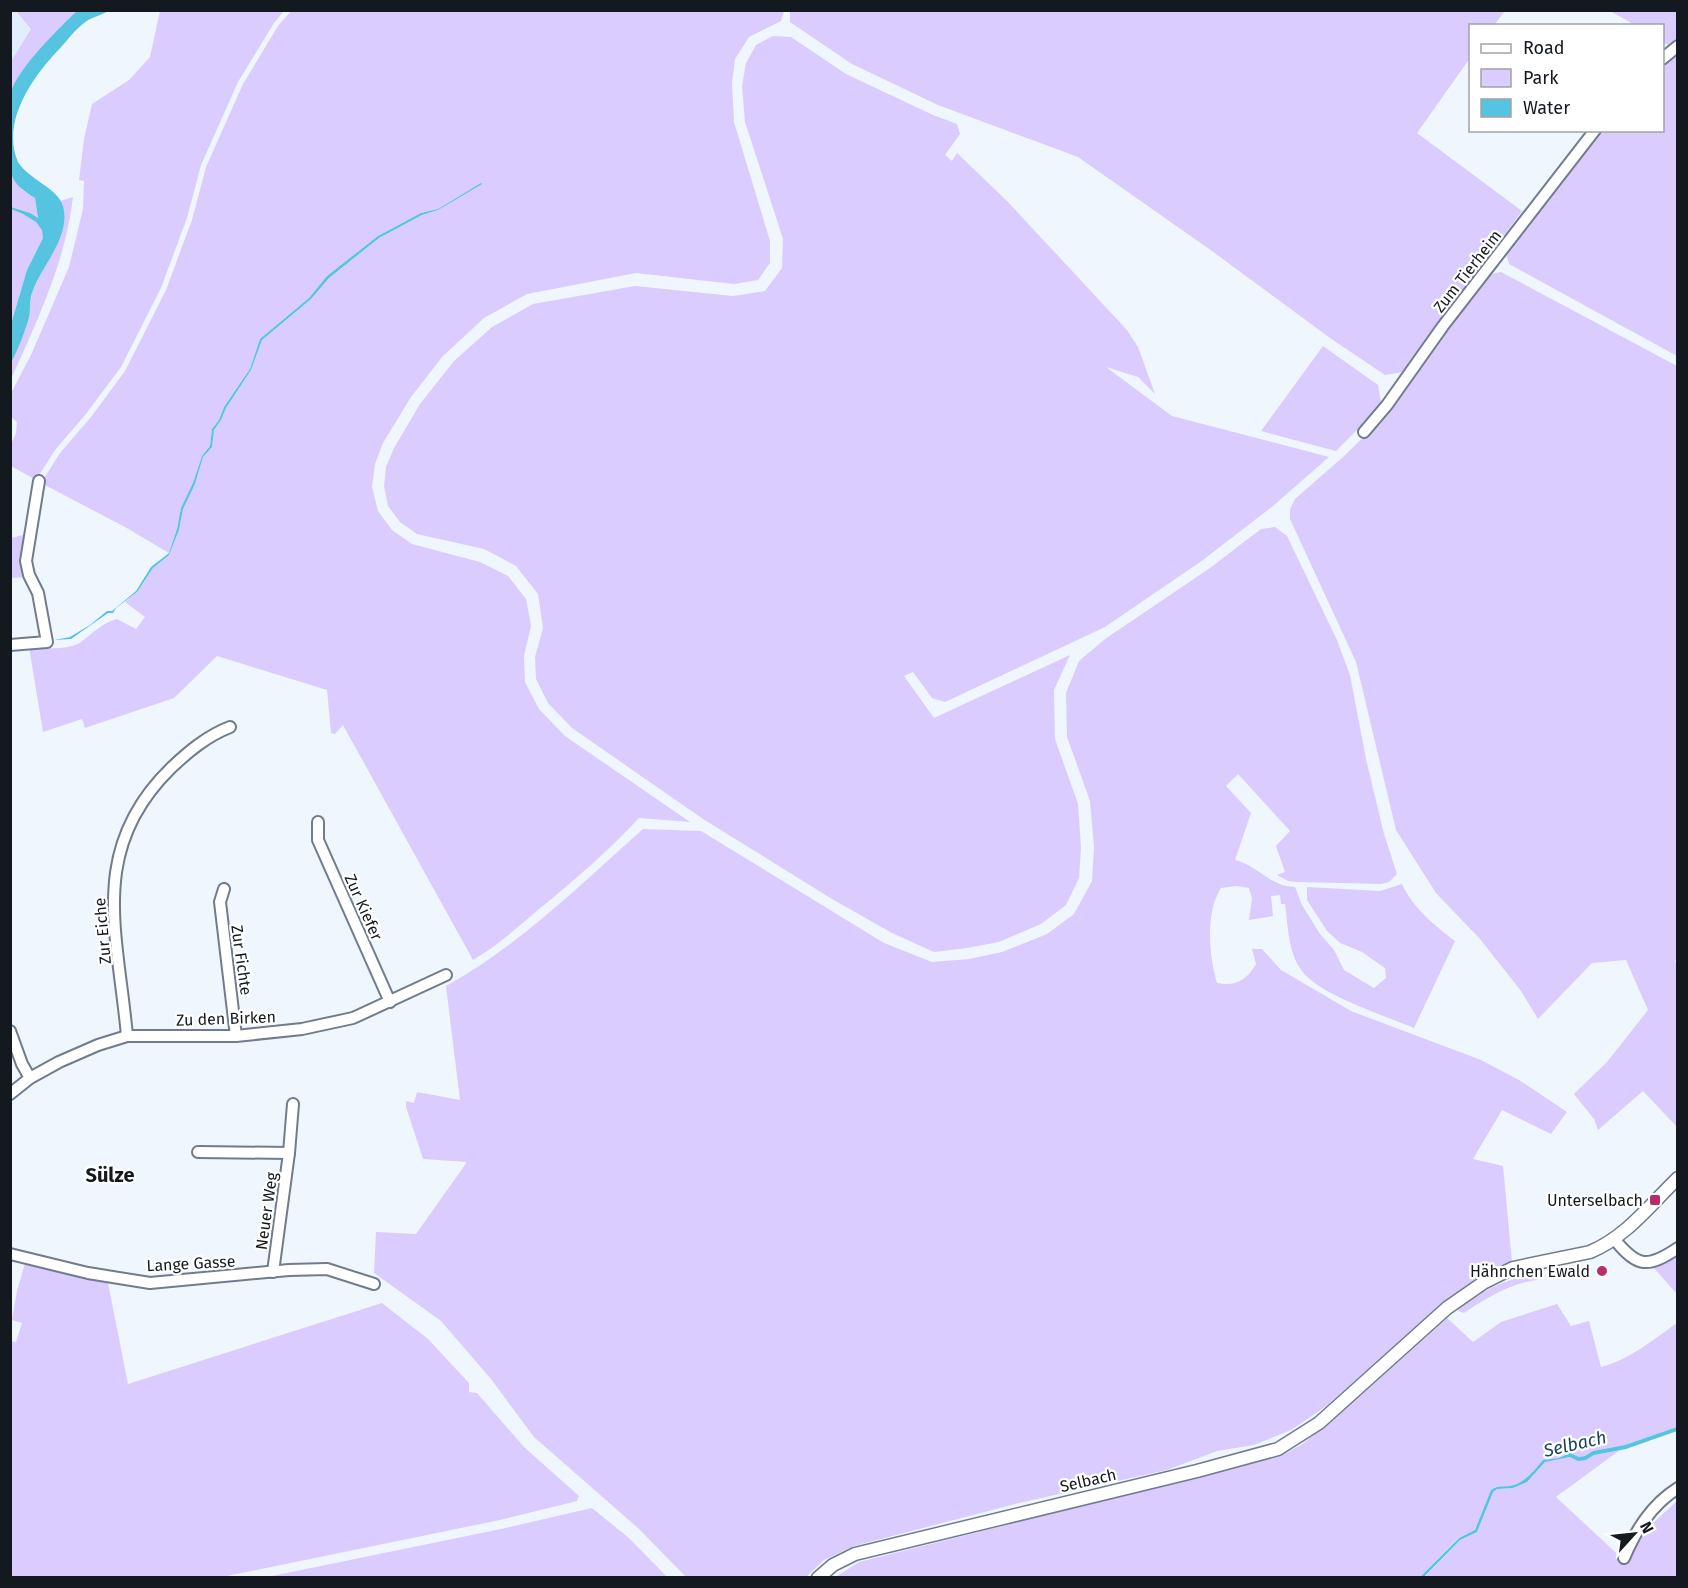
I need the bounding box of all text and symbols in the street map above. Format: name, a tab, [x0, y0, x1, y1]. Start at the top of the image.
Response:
legend	[1469, 24, 1664, 132]
text: Road	[1523, 37, 1565, 59]
text: Park	[1523, 67, 1559, 89]
text: Water	[1523, 97, 1570, 119]
street label: Zum Tierheim	[1429, 226, 1505, 316]
street label: Zur Kiefer	[341, 871, 387, 944]
street label: Zur Eiche	[90, 897, 115, 965]
street label: Zur Fichte	[227, 924, 256, 996]
street label: Zu den Birken	[176, 1007, 276, 1030]
district label: Sülze	[85, 1163, 135, 1187]
street label: Neuer Weg	[252, 1170, 281, 1251]
place label: Unterselbach	[1547, 1191, 1643, 1210]
marker: Unterselbach	[1648, 1193, 1662, 1207]
street label: Lange Gasse	[146, 1252, 236, 1275]
place label: Hähnchen Ewald	[1470, 1262, 1590, 1281]
marker: Hähnchen Ewald	[1595, 1264, 1609, 1278]
water label: Selbach	[1540, 1426, 1609, 1462]
street label: Selbach	[1058, 1465, 1118, 1496]
north arrow	[1604, 1504, 1664, 1564]
text: N	[1636, 1518, 1658, 1536]

